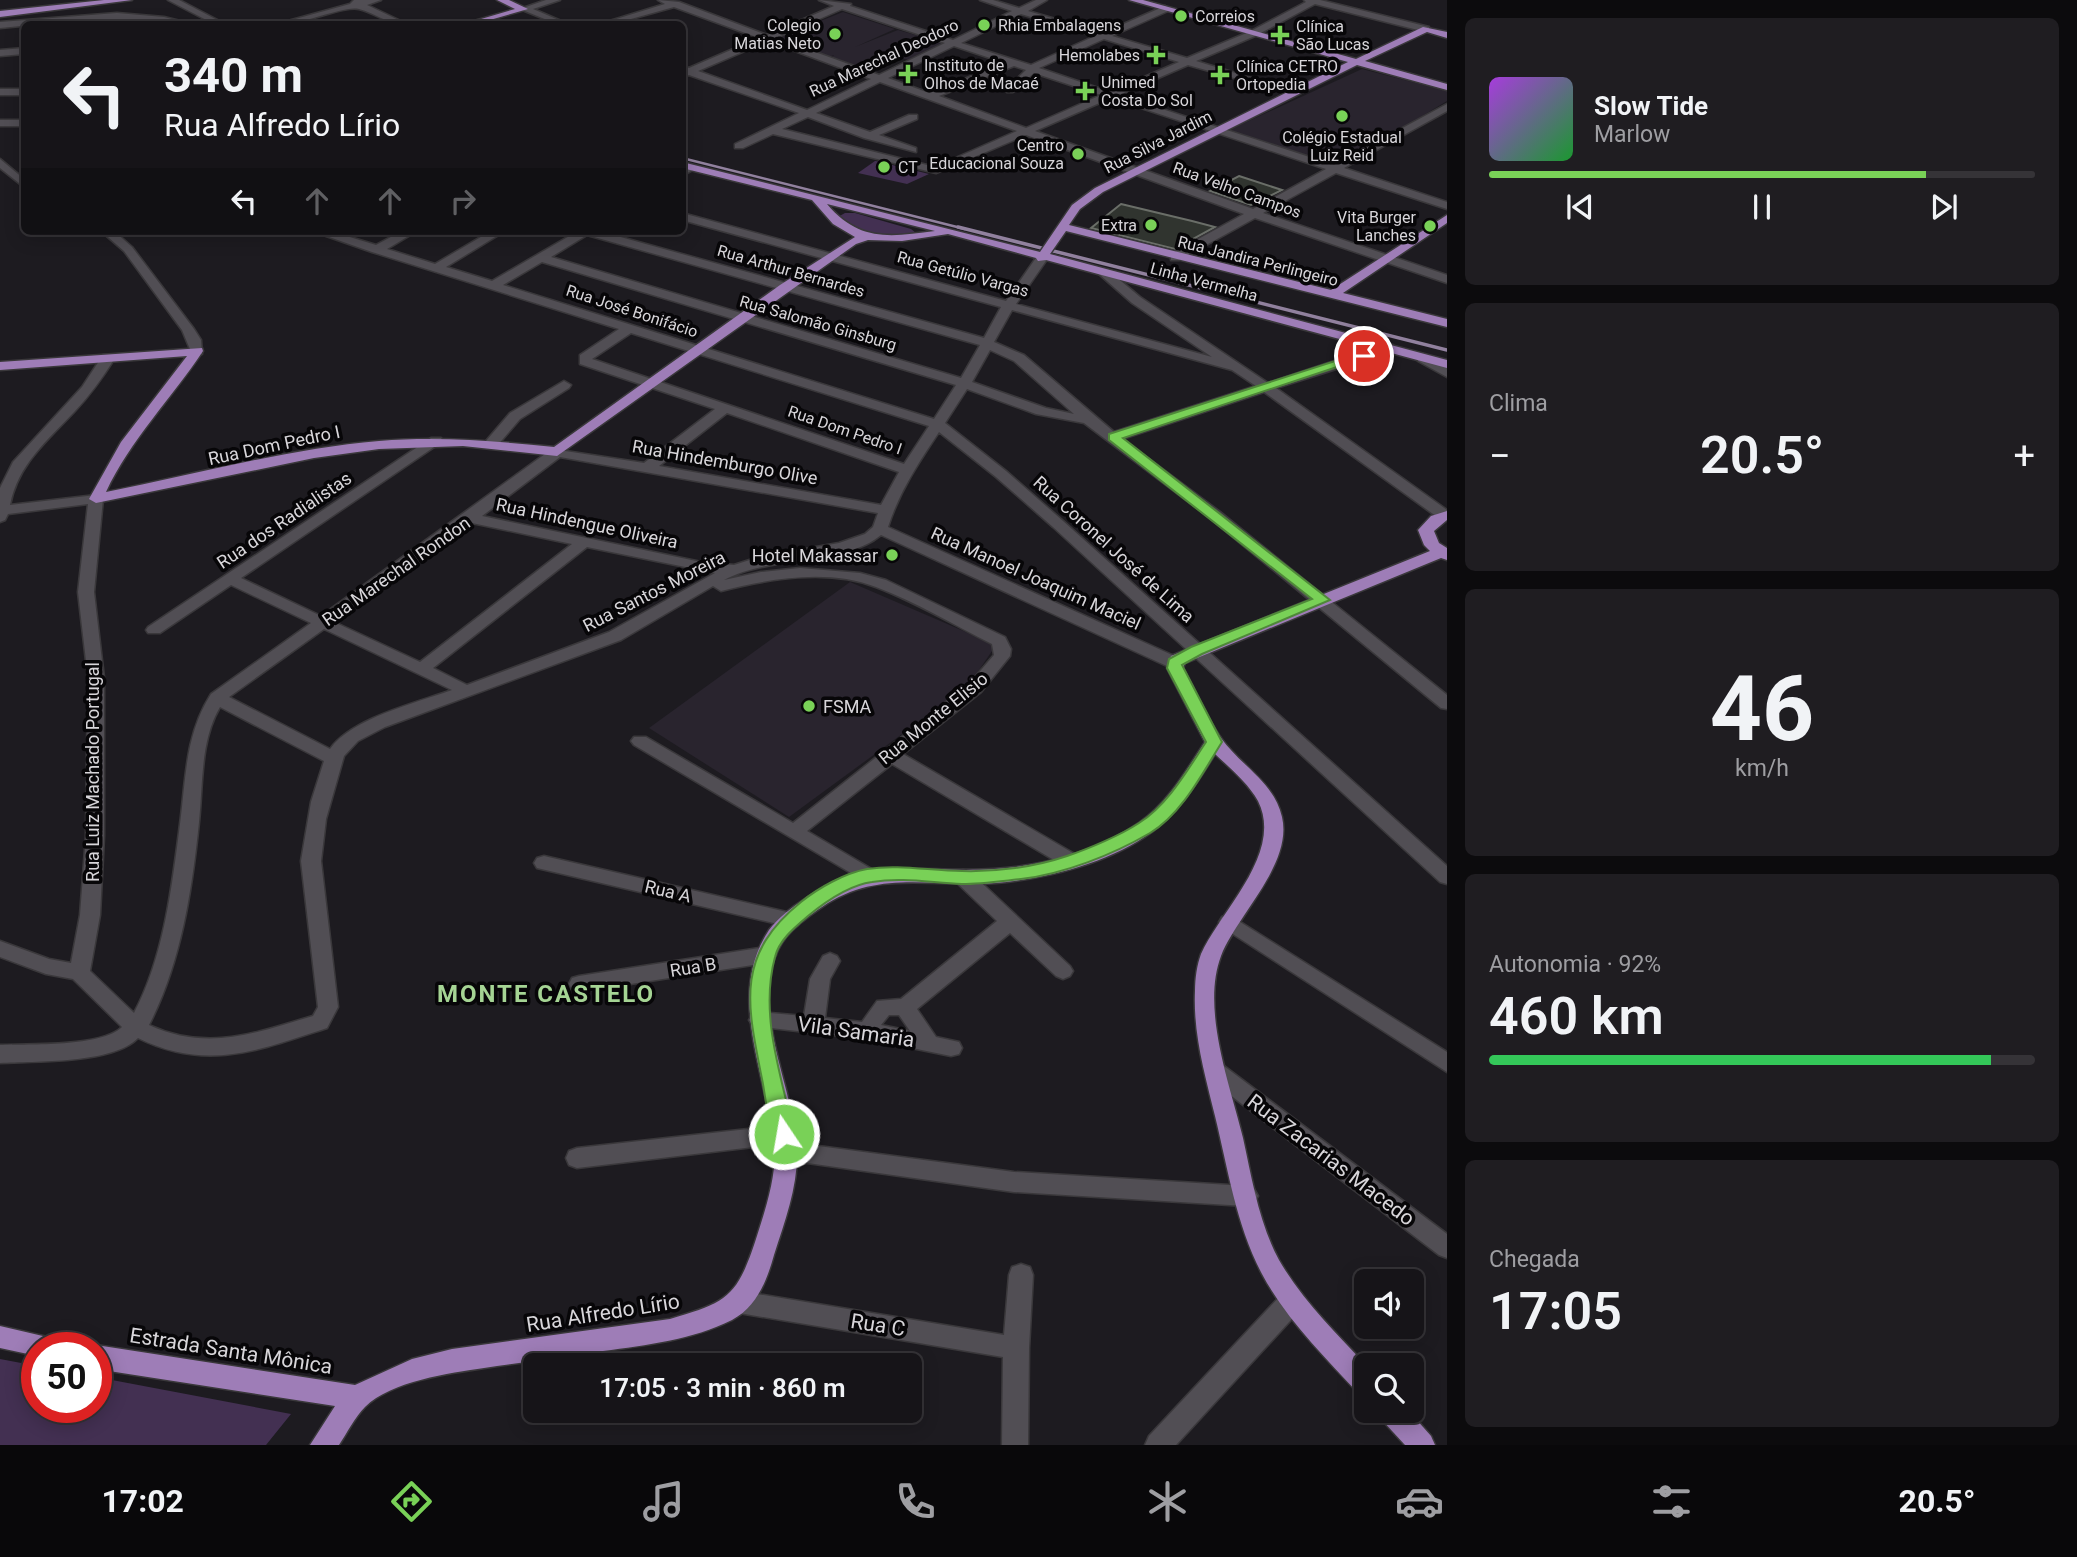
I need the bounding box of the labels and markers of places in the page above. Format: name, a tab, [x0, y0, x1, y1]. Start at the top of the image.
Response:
place label: Correios	[1195, 7, 1255, 26]
marker: Correios	[1173, 8, 1189, 24]
place label: Colegio Matias Neto	[734, 16, 821, 53]
place label: Rhia Embalagens	[998, 16, 1121, 35]
marker: Rhia Embalagens	[976, 17, 992, 33]
place label: Clínica São Lucas	[1296, 17, 1370, 54]
marker: Clínica São Lucas	[1270, 25, 1290, 45]
marker: Colegio Matias Neto	[827, 26, 843, 42]
marker: Hemolabes	[1146, 45, 1166, 65]
place label: Hemolabes	[1059, 46, 1140, 65]
place label: Instituto de Olhos de Macaé	[924, 56, 1039, 93]
place label: Clínica CETRO Ortopedia	[1236, 57, 1338, 94]
marker: Instituto de Olhos de Macaé	[898, 64, 918, 84]
marker: Clínica CETRO Ortopedia	[1210, 65, 1230, 85]
place label: Unimed Costa Do Sol	[1101, 73, 1193, 110]
marker: Unimed Costa Do Sol	[1075, 81, 1095, 101]
marker: Colégio Estadual Luiz Reid	[1334, 108, 1350, 124]
place label: Colégio Estadual Luiz Reid	[1282, 128, 1402, 165]
place label: Centro Educacional Souza	[929, 136, 1064, 173]
marker: Centro Educacional Souza	[1070, 146, 1086, 162]
place label: CT	[898, 158, 918, 177]
marker: CT	[876, 159, 892, 175]
place label: Vita Burger Lanches	[1337, 208, 1417, 245]
place label: Extra	[1101, 216, 1137, 235]
marker: Extra	[1143, 217, 1159, 233]
marker: Vita Burger Lanches	[1422, 218, 1438, 234]
pin	[1334, 326, 1394, 386]
place label: Hotel Makassar	[752, 545, 878, 566]
marker: Hotel Makassar	[884, 547, 900, 563]
place label: FSMA	[823, 696, 872, 717]
marker: FSMA	[801, 698, 817, 714]

